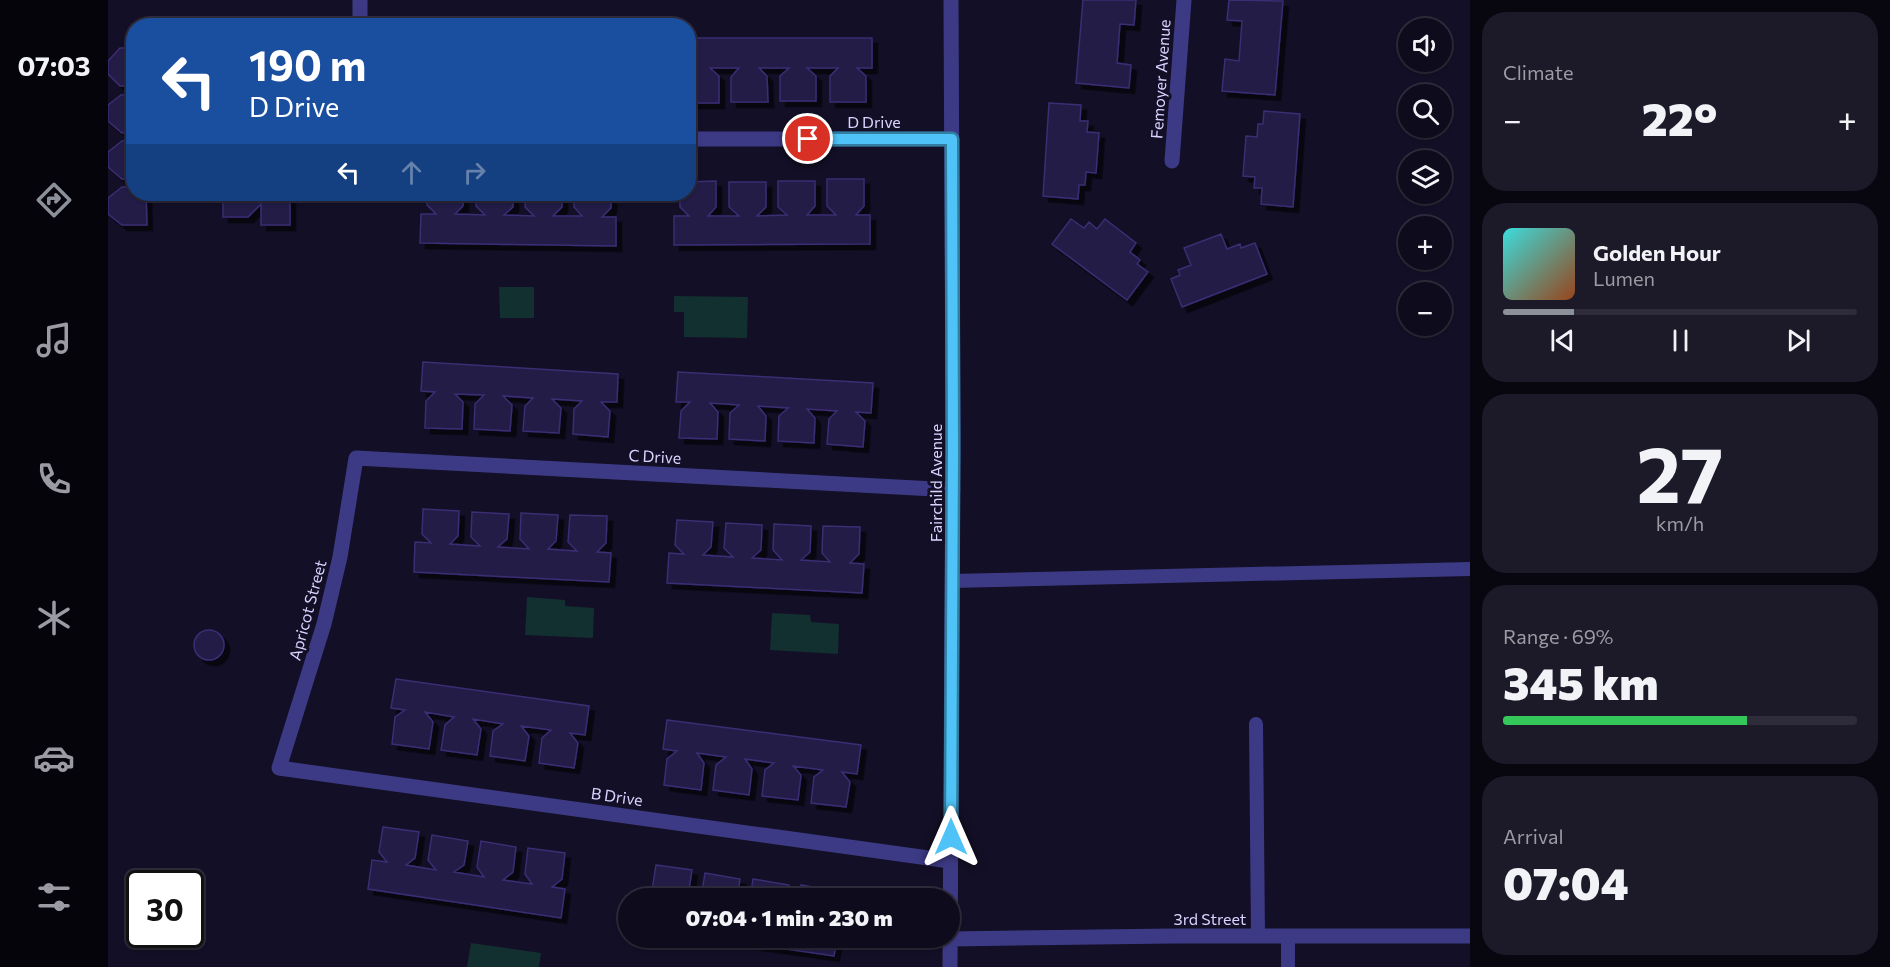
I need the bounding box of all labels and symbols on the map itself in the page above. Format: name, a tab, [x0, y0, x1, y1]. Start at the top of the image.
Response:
street label: Femoyer Avenue	[1146, 19, 1174, 139]
street label: D Drive	[847, 112, 901, 131]
pin	[782, 113, 833, 164]
street label: Fairchild Avenue	[926, 424, 945, 542]
street label: C Drive	[628, 445, 682, 467]
street label: Apricot Street	[284, 557, 330, 662]
street label: B Drive	[590, 783, 644, 809]
position arrow	[919, 805, 983, 869]
speed limit sign: 30	[126, 870, 204, 948]
street label: 3rd Street	[1174, 909, 1247, 928]

